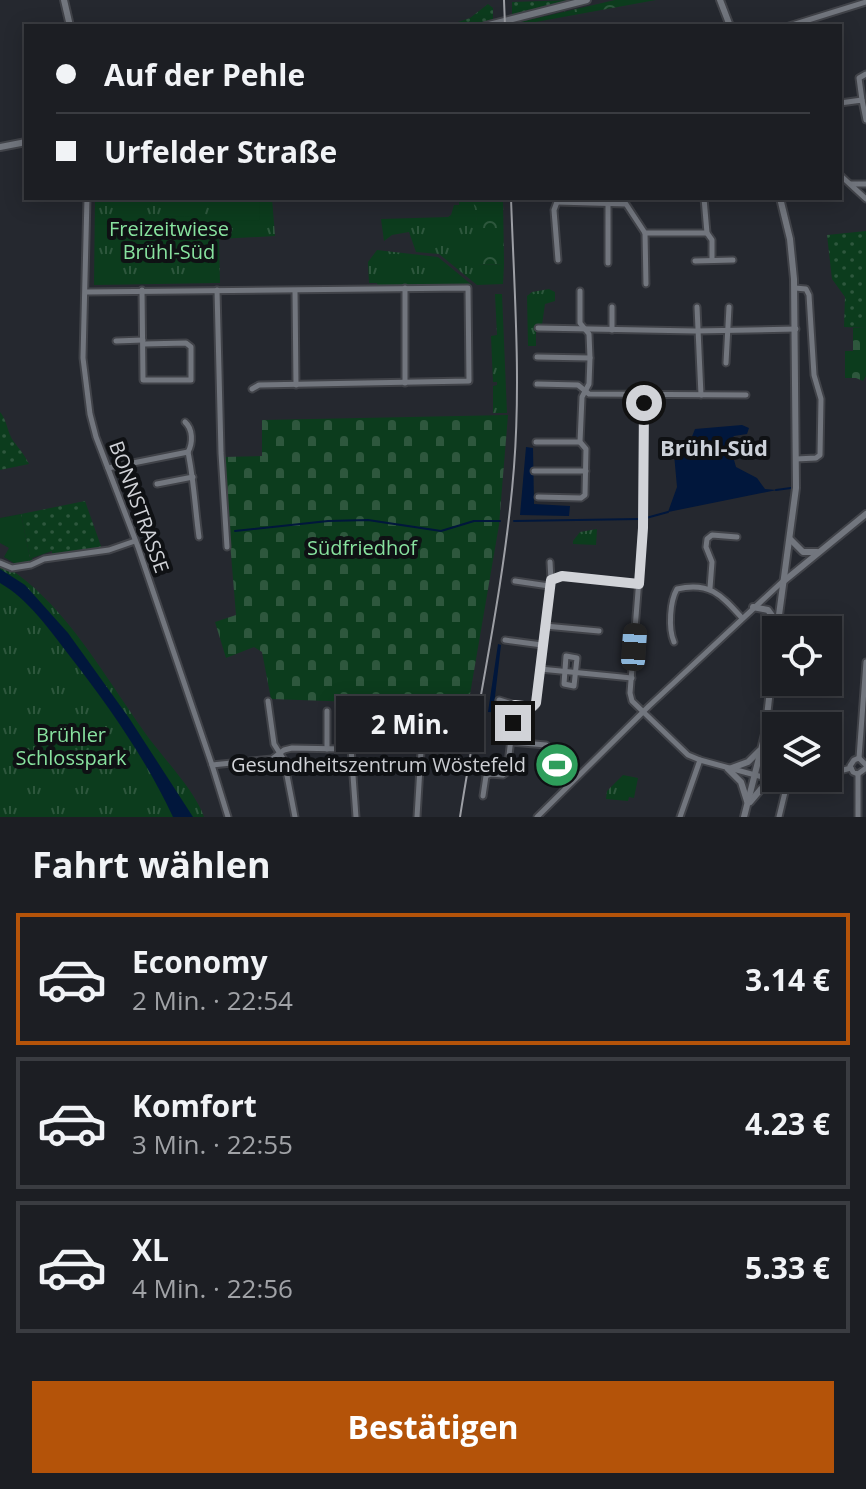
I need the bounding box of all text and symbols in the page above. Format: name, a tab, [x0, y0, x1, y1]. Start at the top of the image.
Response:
text: Auf der Pehle	[104, 54, 305, 95]
text: Urfelder Straße	[104, 131, 337, 172]
park label: Freizeitwiese Brühl-Süd	[109, 215, 229, 265]
route start	[626, 385, 662, 421]
district label: Brühl-Süd	[660, 432, 768, 462]
street label: BONNSTRASSE	[103, 437, 176, 577]
park label: Südfriedhof	[307, 534, 418, 561]
map controls	[762, 616, 842, 792]
button: locate	[762, 616, 842, 696]
car	[620, 622, 648, 672]
callout: 2 Min.	[337, 695, 485, 751]
route end	[495, 705, 531, 741]
text: 2 Min.	[371, 706, 449, 742]
button: layers	[762, 712, 842, 792]
park label: Brühler Schlosspark	[16, 721, 127, 771]
sports icon: Gesundheitszentrum Wöstefeld	[533, 741, 581, 789]
place label: Gesundheitszentrum Wöstefeld	[231, 751, 526, 778]
text: Fahrt wählen	[32, 840, 271, 889]
text: Economy	[132, 941, 268, 982]
icon: car	[36, 943, 108, 1015]
text: 3.14 €	[745, 959, 830, 1000]
text: 2 Min. · 22:54	[132, 982, 293, 1018]
text: Komfort	[132, 1085, 257, 1126]
icon: car	[36, 1087, 108, 1159]
text: 4.23 €	[745, 1103, 830, 1144]
text: 3 Min. · 22:55	[132, 1126, 293, 1162]
text: XL	[132, 1229, 169, 1270]
icon: car	[36, 1231, 108, 1303]
text: 5.33 €	[745, 1247, 830, 1288]
text: 4 Min. · 22:56	[132, 1270, 293, 1306]
button: Bestätigen	[32, 1381, 834, 1473]

